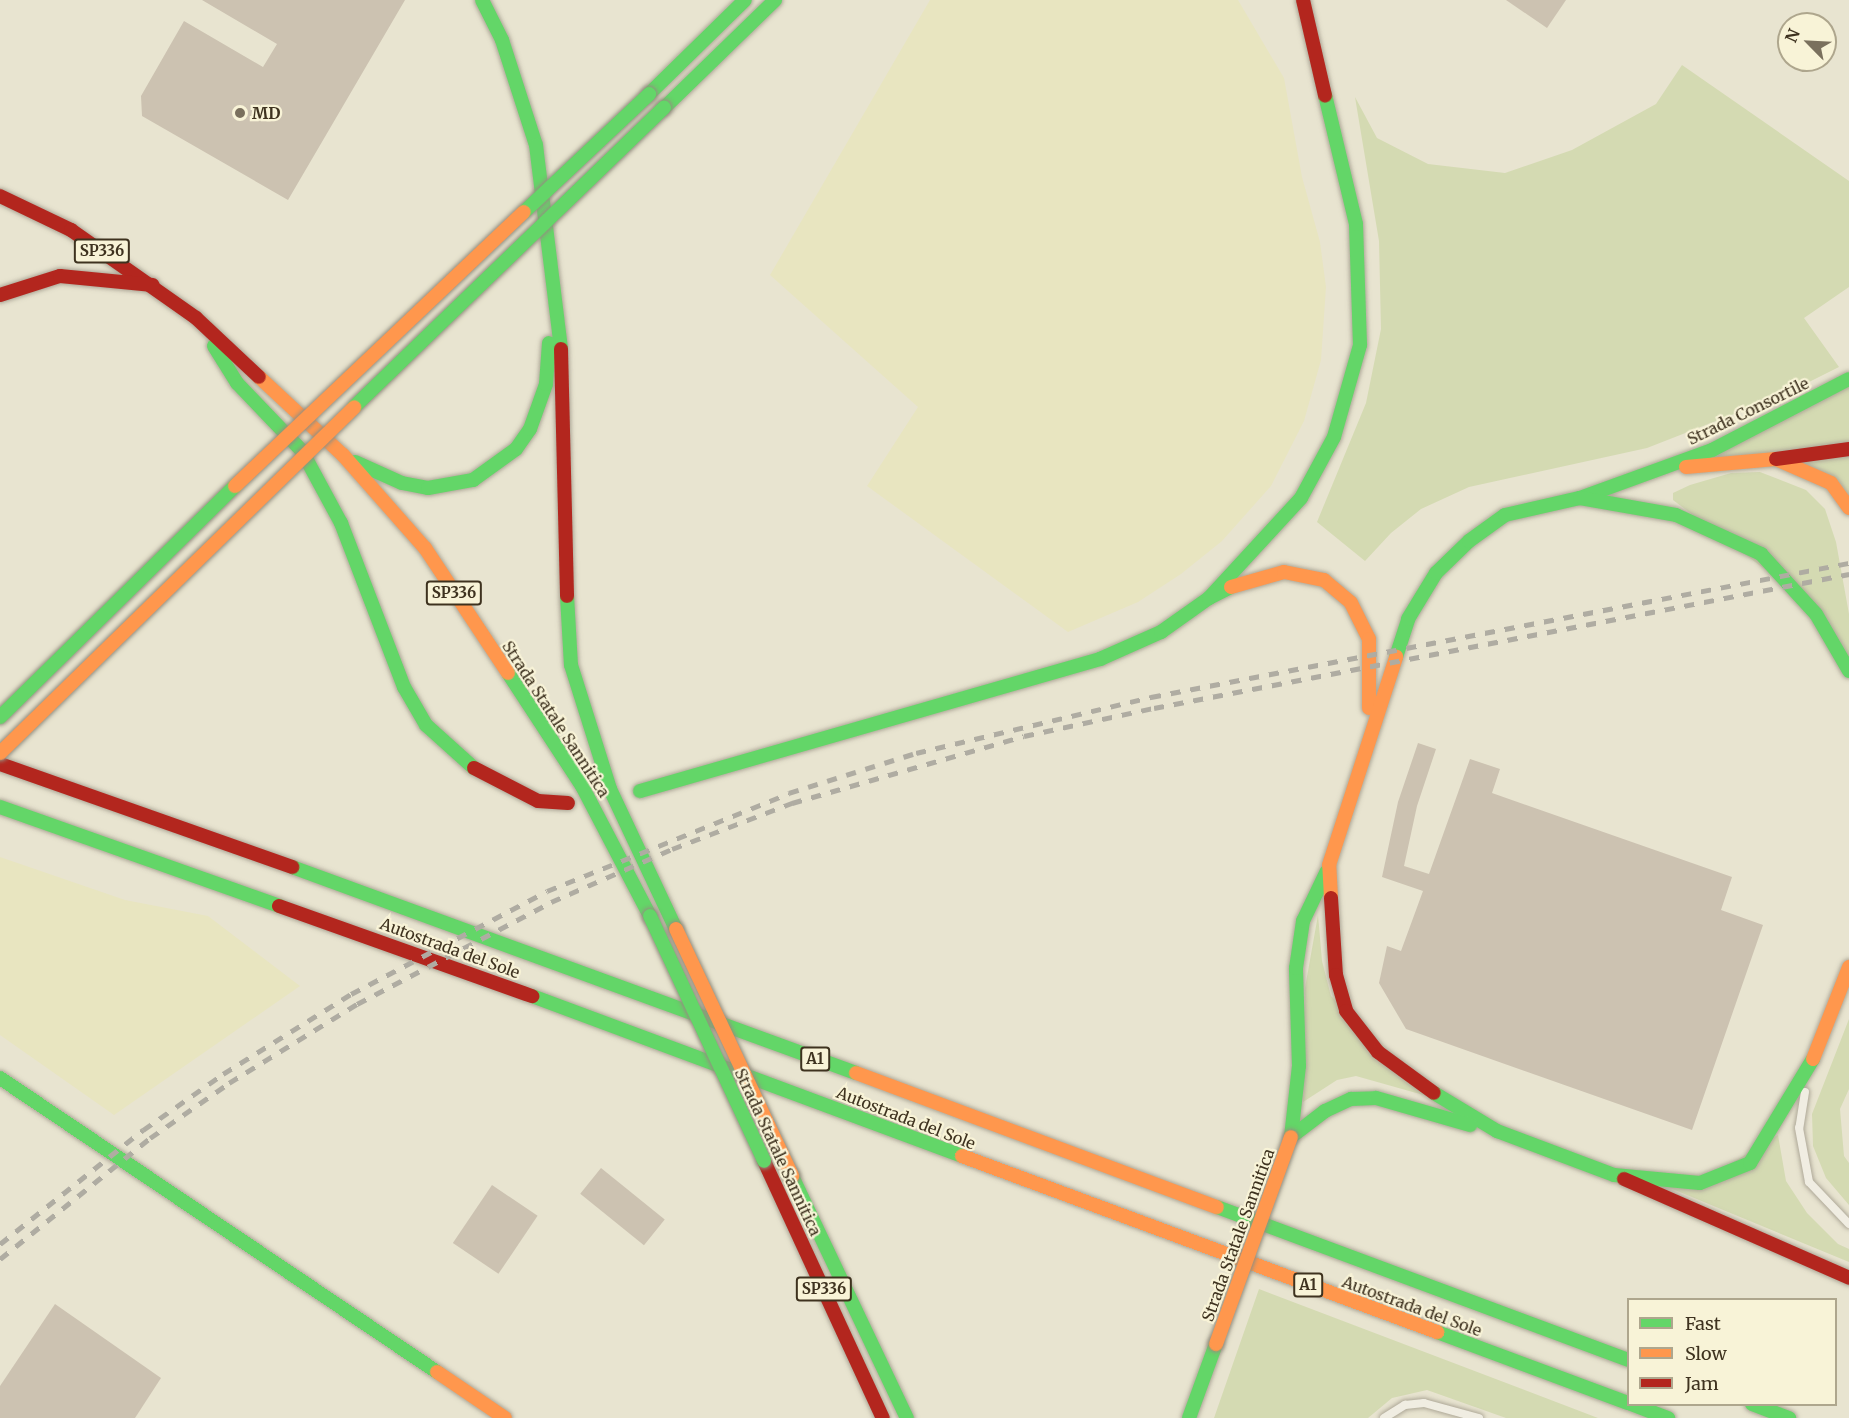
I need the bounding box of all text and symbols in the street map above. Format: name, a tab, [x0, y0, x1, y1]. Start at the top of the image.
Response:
north arrow	[1777, 12, 1837, 72]
text: N	[1781, 26, 1804, 45]
place label: MD	[252, 103, 280, 123]
marker: MD	[233, 106, 247, 120]
road number: SP336	[74, 239, 130, 263]
street label: Strada Consortile	[1684, 373, 1812, 449]
road number: SP336	[426, 581, 482, 605]
street label: Strada Statale Sannitica	[498, 637, 614, 801]
street label: Autostrada del Sole	[378, 914, 522, 982]
road number: A1	[800, 1047, 830, 1071]
street label: Strada Statale Sannitica	[731, 1065, 825, 1239]
street label: Autostrada del Sole	[834, 1083, 978, 1153]
street label: Strada Statale Sannitica	[1198, 1146, 1278, 1324]
street label: Autostrada del Sole	[1340, 1272, 1484, 1340]
road number: A1	[1293, 1273, 1323, 1297]
road number: SP336	[796, 1277, 852, 1301]
legend	[1627, 1298, 1837, 1406]
text: Fast	[1685, 1312, 1721, 1335]
text: Slow	[1685, 1342, 1727, 1365]
text: Jam	[1685, 1372, 1719, 1395]

